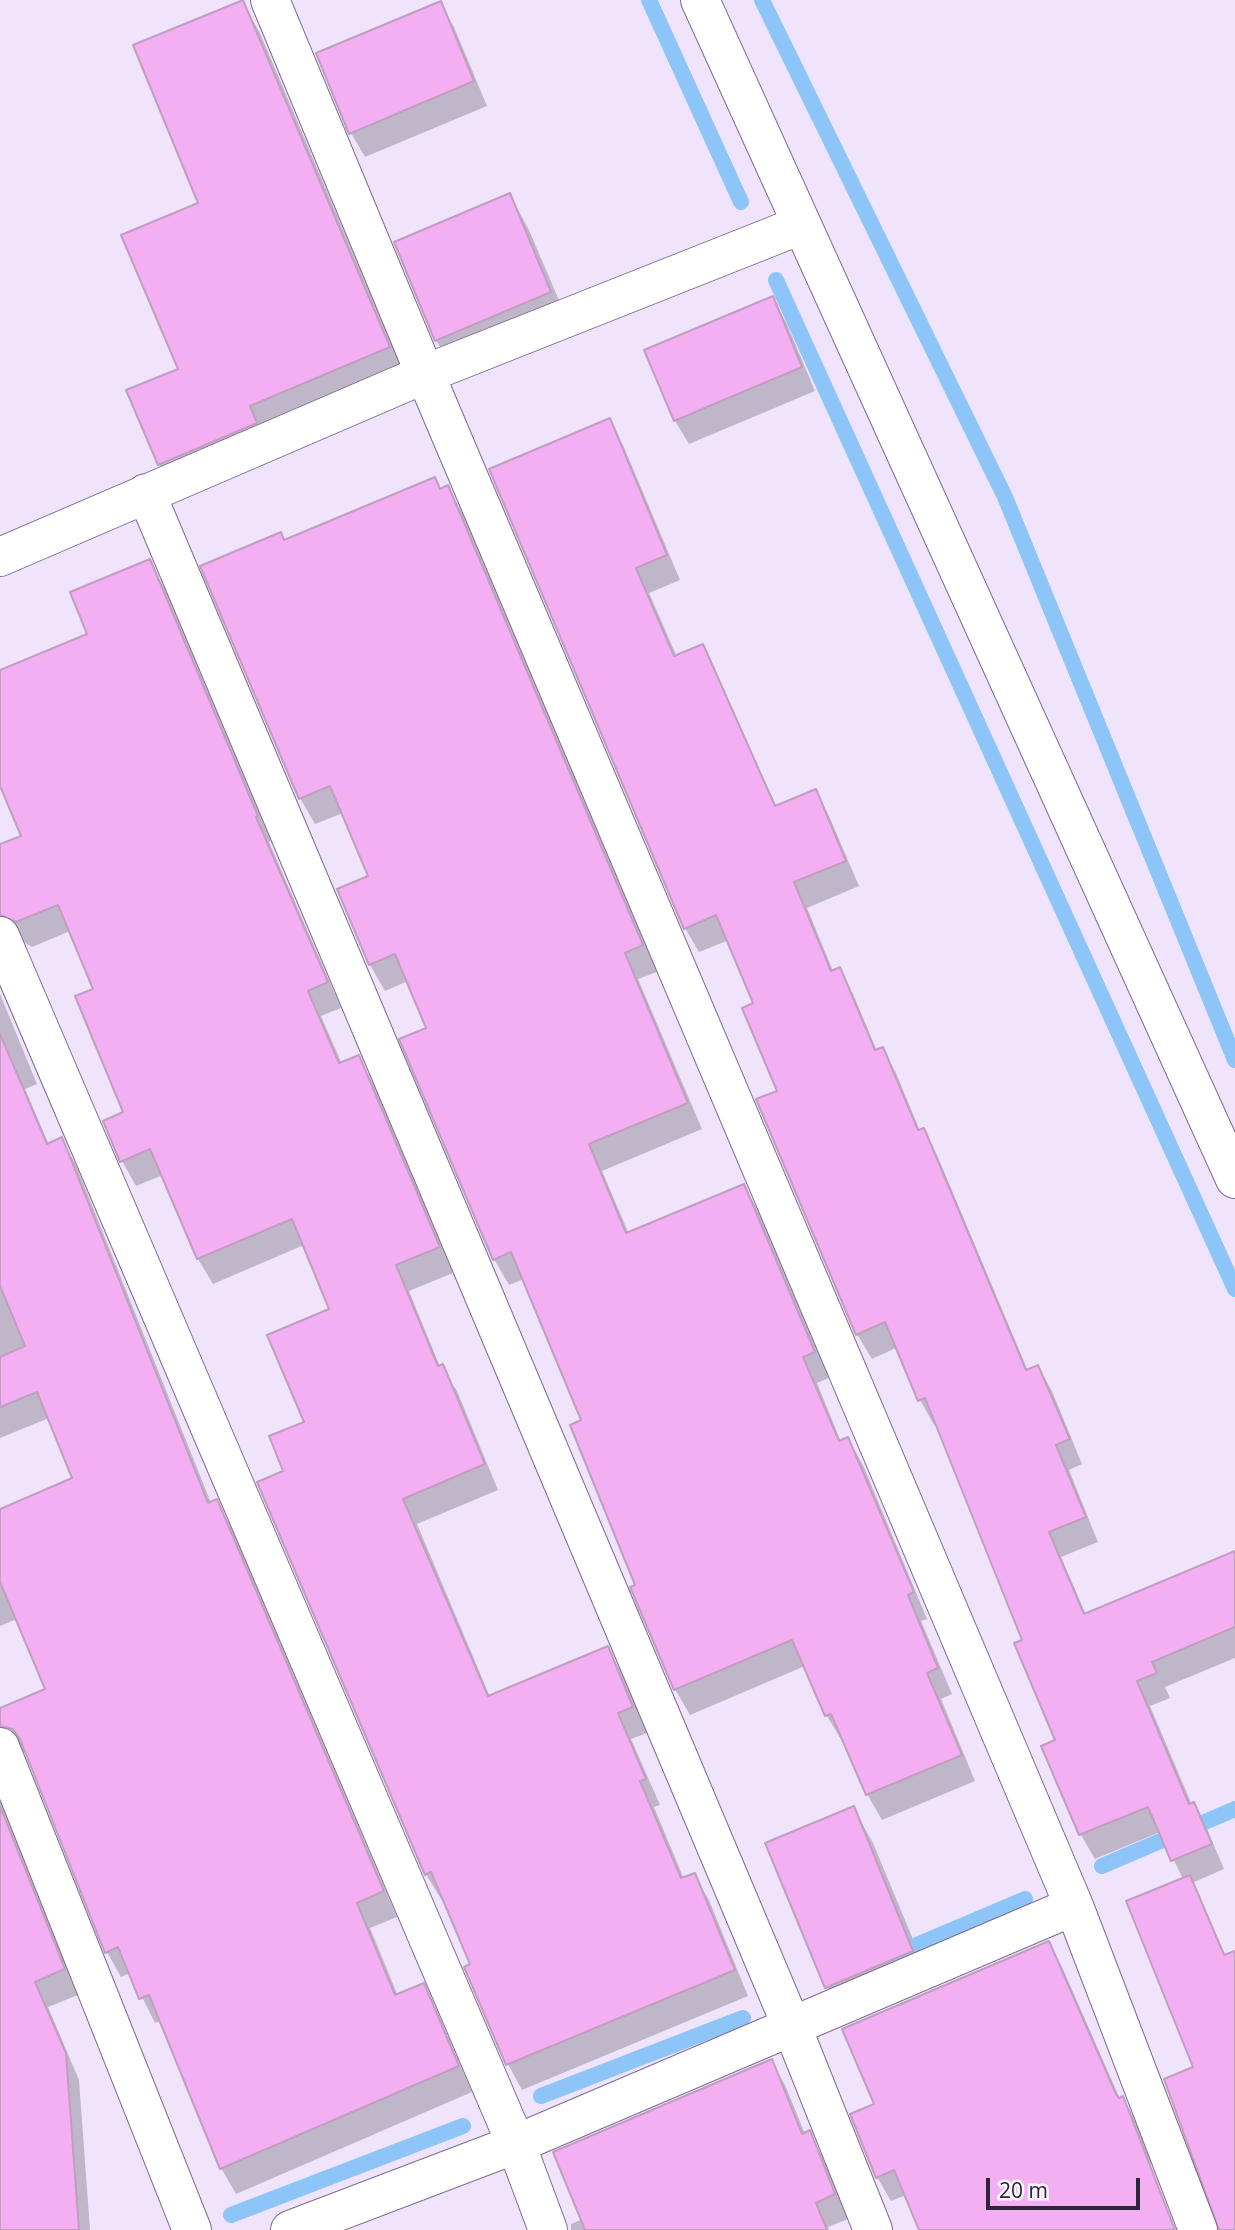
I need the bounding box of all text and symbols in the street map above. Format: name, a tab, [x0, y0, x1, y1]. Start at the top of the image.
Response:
scale bar	[990, 2164, 1144, 2208]
text: 20 m	[999, 2176, 1048, 2204]

